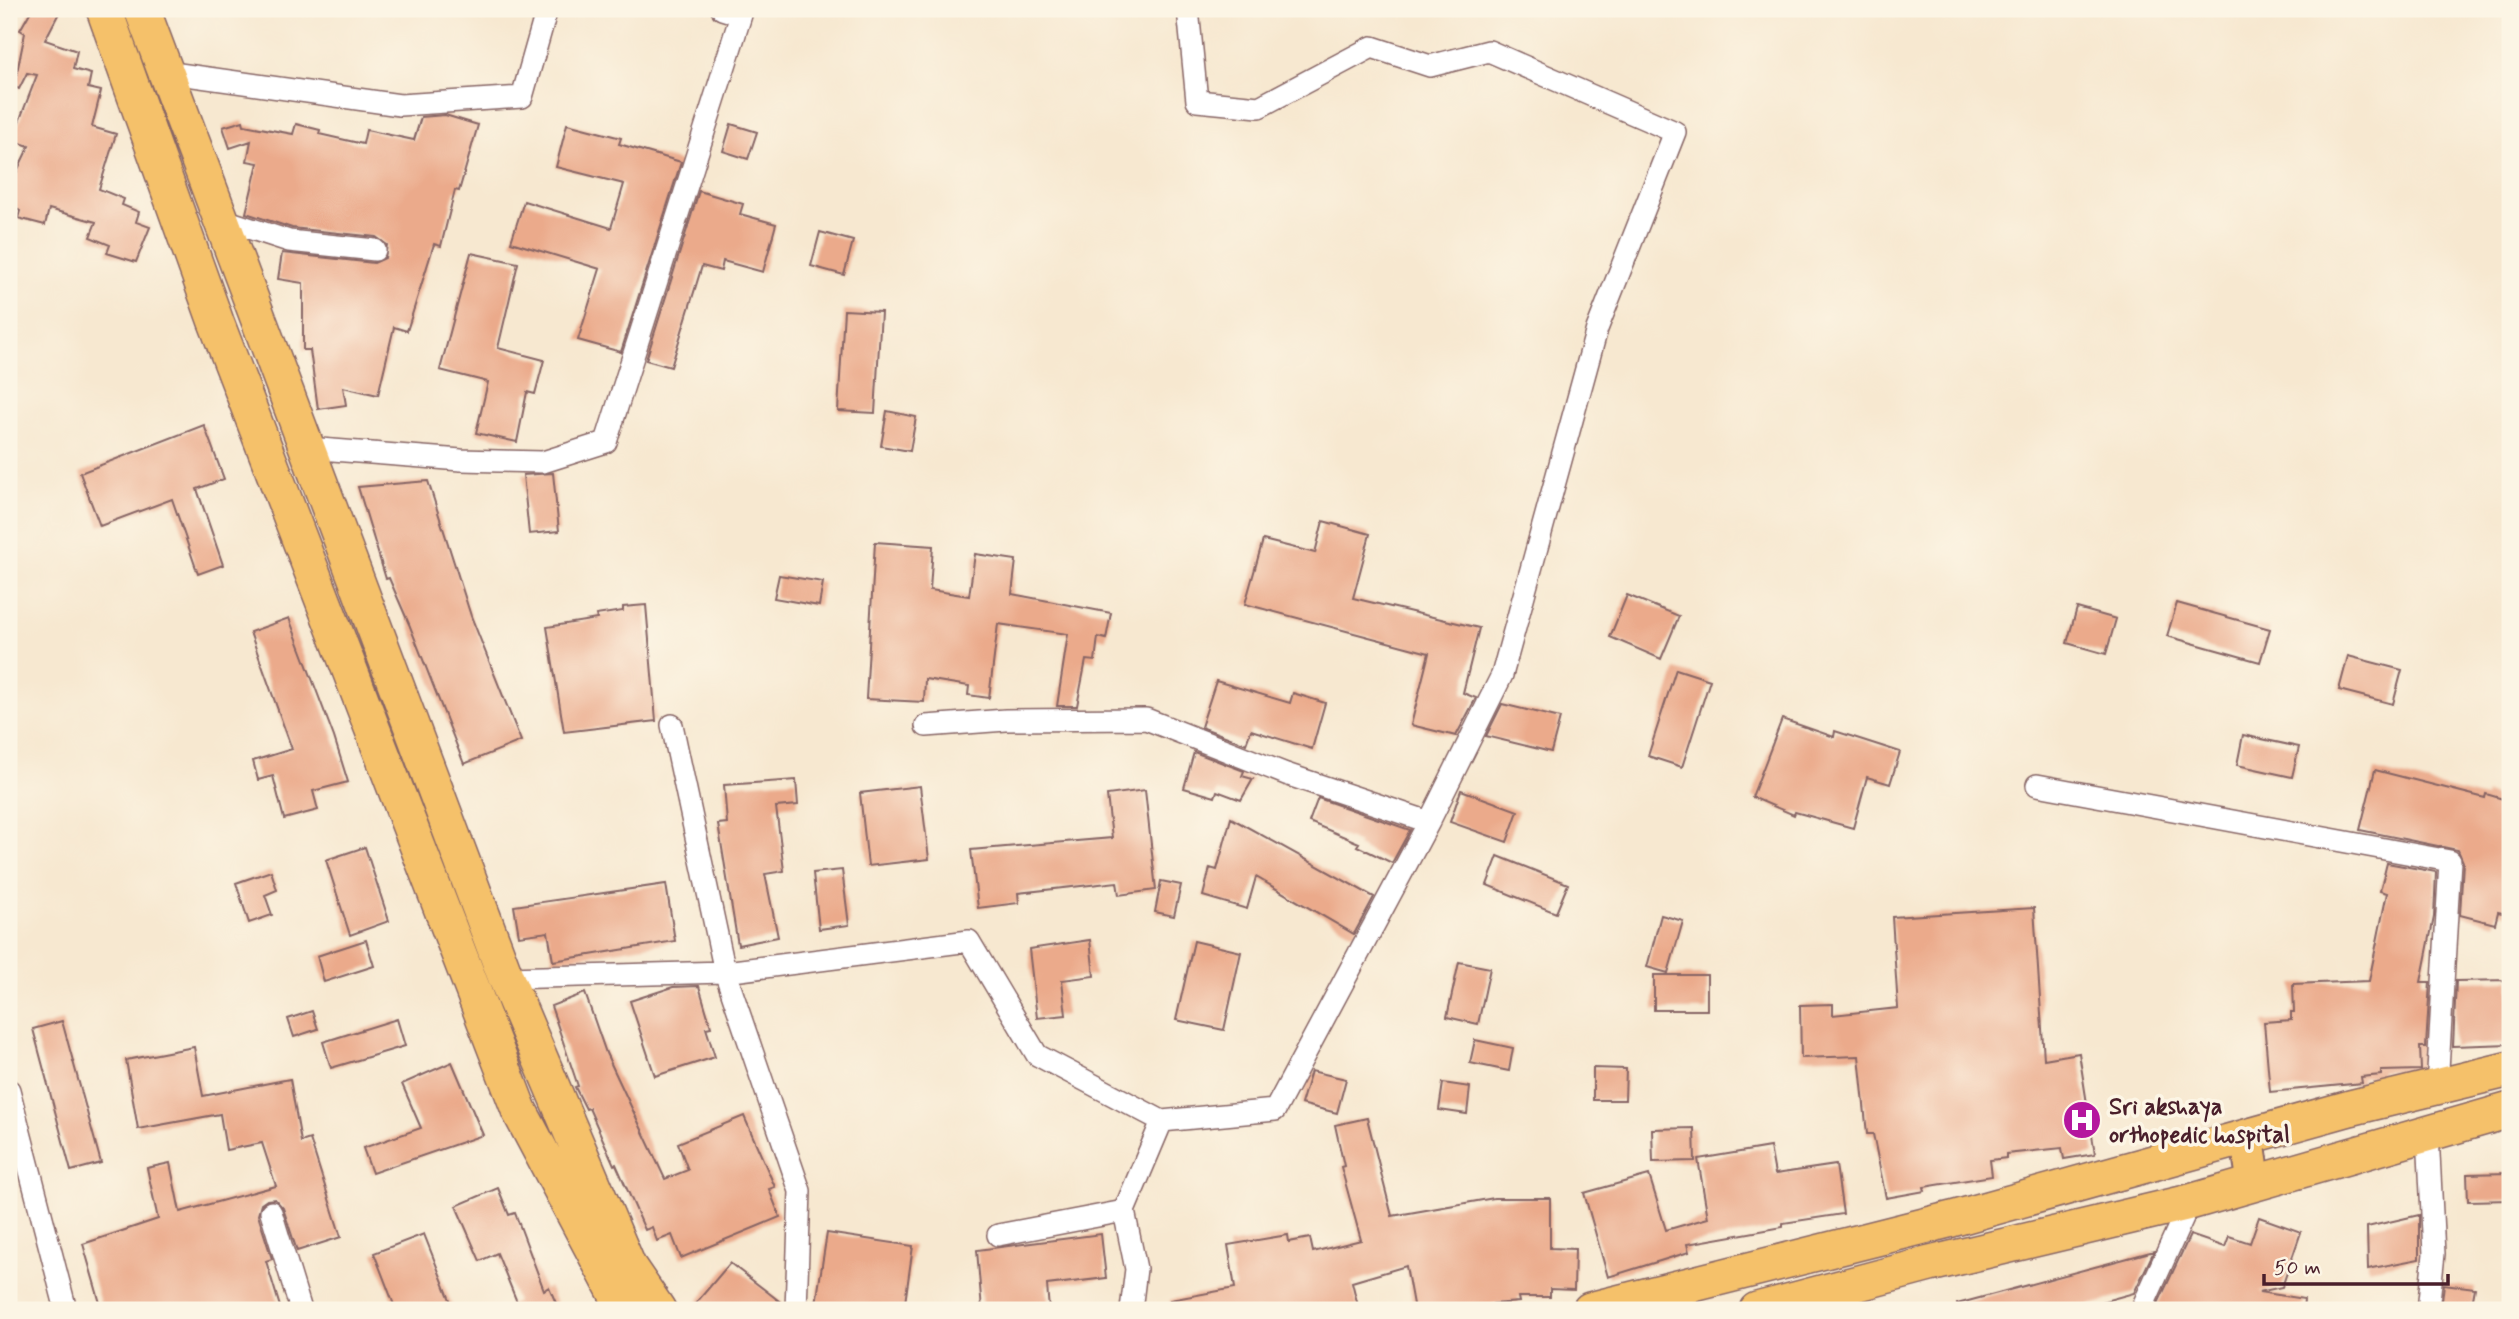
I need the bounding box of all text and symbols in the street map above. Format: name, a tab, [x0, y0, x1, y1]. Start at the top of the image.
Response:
place label: Sri akshaya orthopedic hospital	[2109, 1092, 2290, 1151]
hospital icon: Sri akshaya orthopedic hospital	[2061, 1099, 2103, 1141]
scale bar	[2264, 1242, 2447, 1286]
text: 50 m	[2274, 1254, 2321, 1282]

